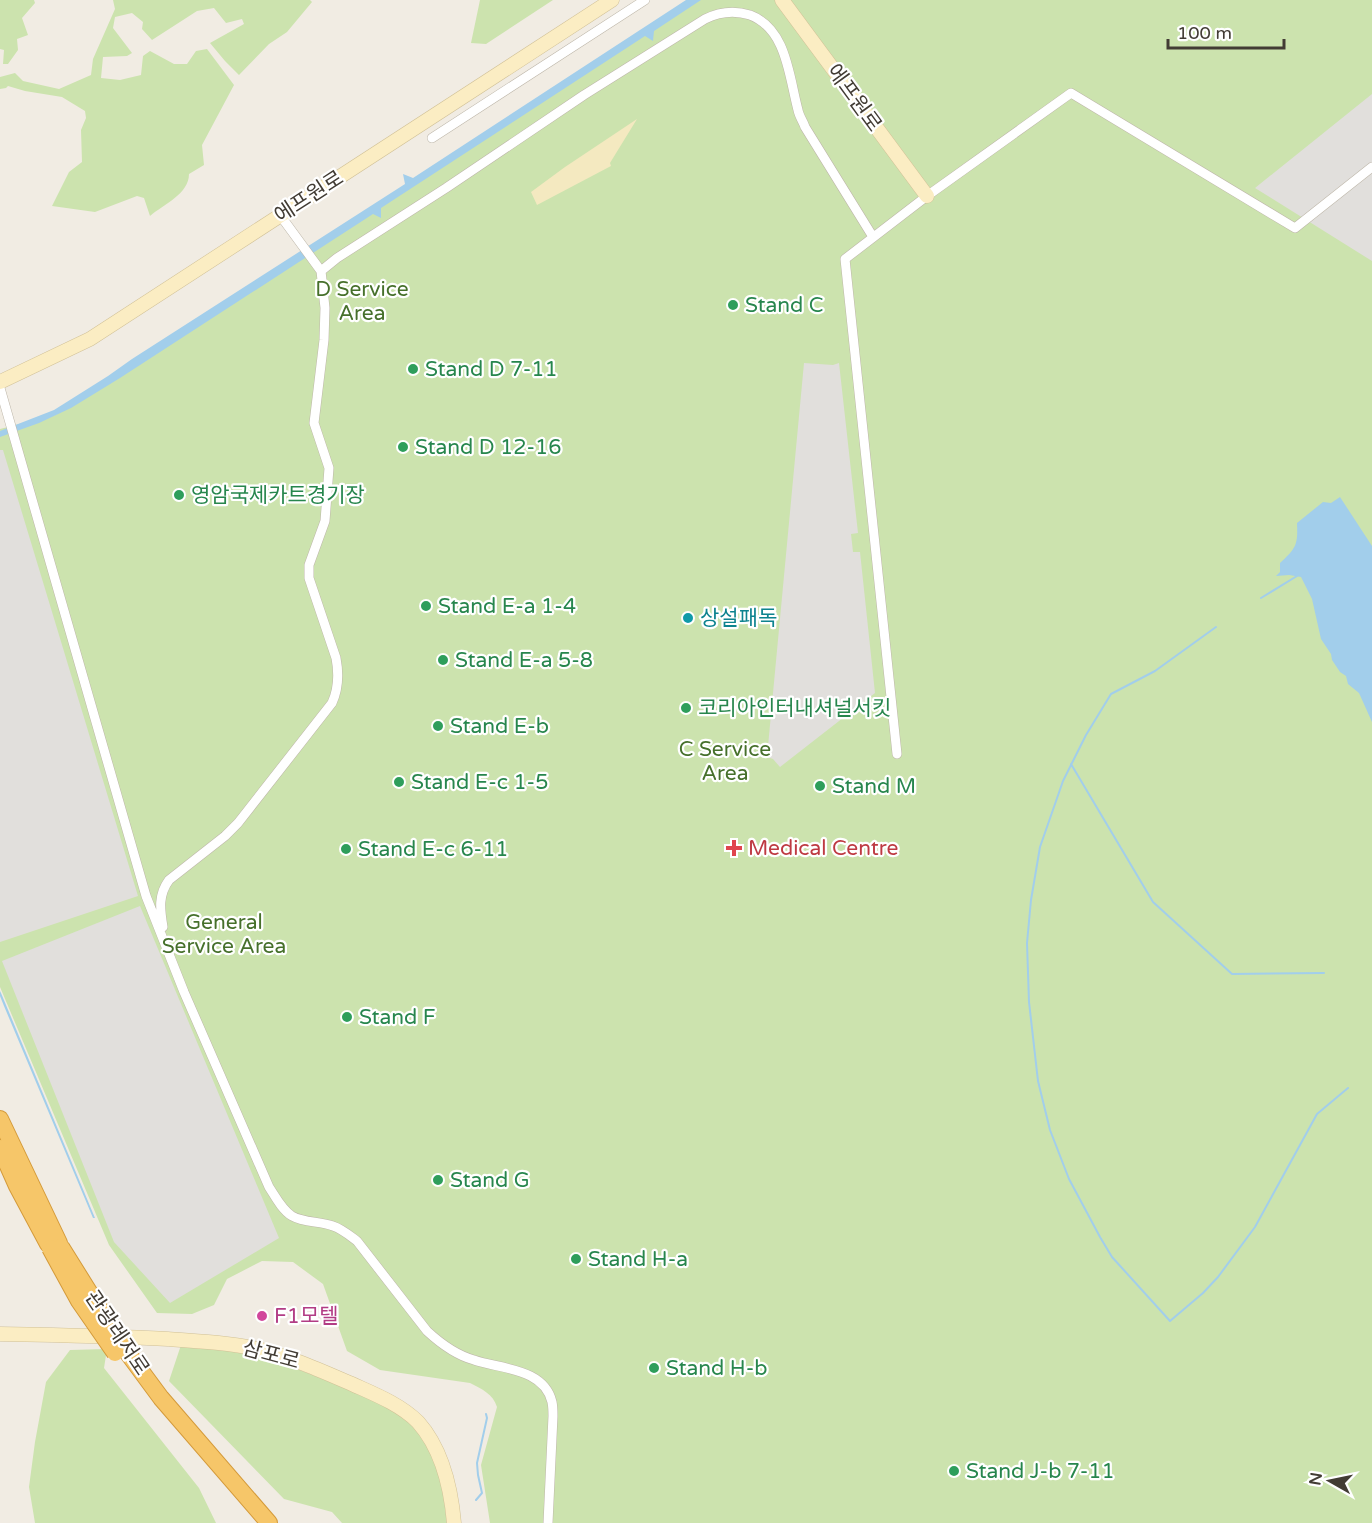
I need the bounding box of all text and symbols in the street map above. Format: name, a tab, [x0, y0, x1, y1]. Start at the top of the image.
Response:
scale bar	[1168, 12, 1284, 50]
text: 100 m	[1177, 22, 1232, 44]
street label: 에프원로	[821, 59, 887, 137]
street label: 에프원로	[270, 165, 348, 229]
park label: D Service Area	[315, 277, 409, 326]
place label: Stand C	[745, 293, 823, 318]
marker: Stand C	[726, 298, 740, 312]
place label: Stand D 7-11	[425, 357, 558, 382]
marker: Stand D 7-11	[406, 362, 420, 376]
place label: Stand D 12-16	[415, 435, 561, 460]
marker: Stand D 12-16	[396, 440, 410, 454]
place label: 영암국제카트경기장	[191, 483, 365, 508]
marker: 영암국제카트경기장	[172, 488, 186, 502]
place label: Stand E-a 1-4	[438, 594, 576, 619]
marker: Stand E-a 1-4	[419, 599, 433, 613]
place label: 상설패독	[700, 606, 777, 631]
marker: 상설패독	[681, 611, 695, 625]
place label: Stand E-a 5-8	[455, 648, 593, 673]
marker: Stand E-a 5-8	[436, 653, 450, 667]
place label: 코리아인터내셔널서킷	[698, 696, 891, 721]
marker: 코리아인터내셔널서킷	[679, 701, 693, 715]
place label: Stand E-b	[450, 714, 549, 739]
marker: Stand E-b	[431, 719, 445, 733]
park label: C Service Area	[679, 737, 771, 786]
place label: Stand E-c 1-5	[411, 770, 548, 795]
place label: Stand M	[832, 774, 916, 799]
marker: Stand E-c 1-5	[392, 775, 406, 789]
marker: Stand M	[813, 779, 827, 793]
place label: Medical Centre	[748, 836, 898, 861]
place label: Stand E-c 6-11	[358, 837, 509, 862]
marker: Medical Centre	[725, 839, 743, 857]
marker: Stand E-c 6-11	[339, 842, 353, 856]
park label: General Service Area	[162, 910, 286, 959]
place label: Stand F	[359, 1005, 436, 1030]
marker: Stand F	[340, 1010, 354, 1024]
place label: Stand G	[450, 1168, 530, 1193]
marker: Stand G	[431, 1173, 445, 1187]
place label: Stand H-a	[588, 1247, 688, 1272]
marker: Stand H-a	[569, 1252, 583, 1266]
street label: 관광레저로	[80, 1286, 154, 1380]
place label: F1모텔	[274, 1304, 339, 1329]
marker: F1모텔	[255, 1309, 269, 1323]
street label: 삼포로	[240, 1335, 302, 1375]
place label: Stand H-b	[666, 1356, 767, 1381]
marker: Stand H-b	[647, 1361, 661, 1375]
north arrow	[1300, 1451, 1360, 1511]
place label: Stand J-b 7-11	[966, 1459, 1115, 1484]
marker: Stand J-b 7-11	[947, 1464, 961, 1478]
text: N	[1305, 1471, 1327, 1487]

